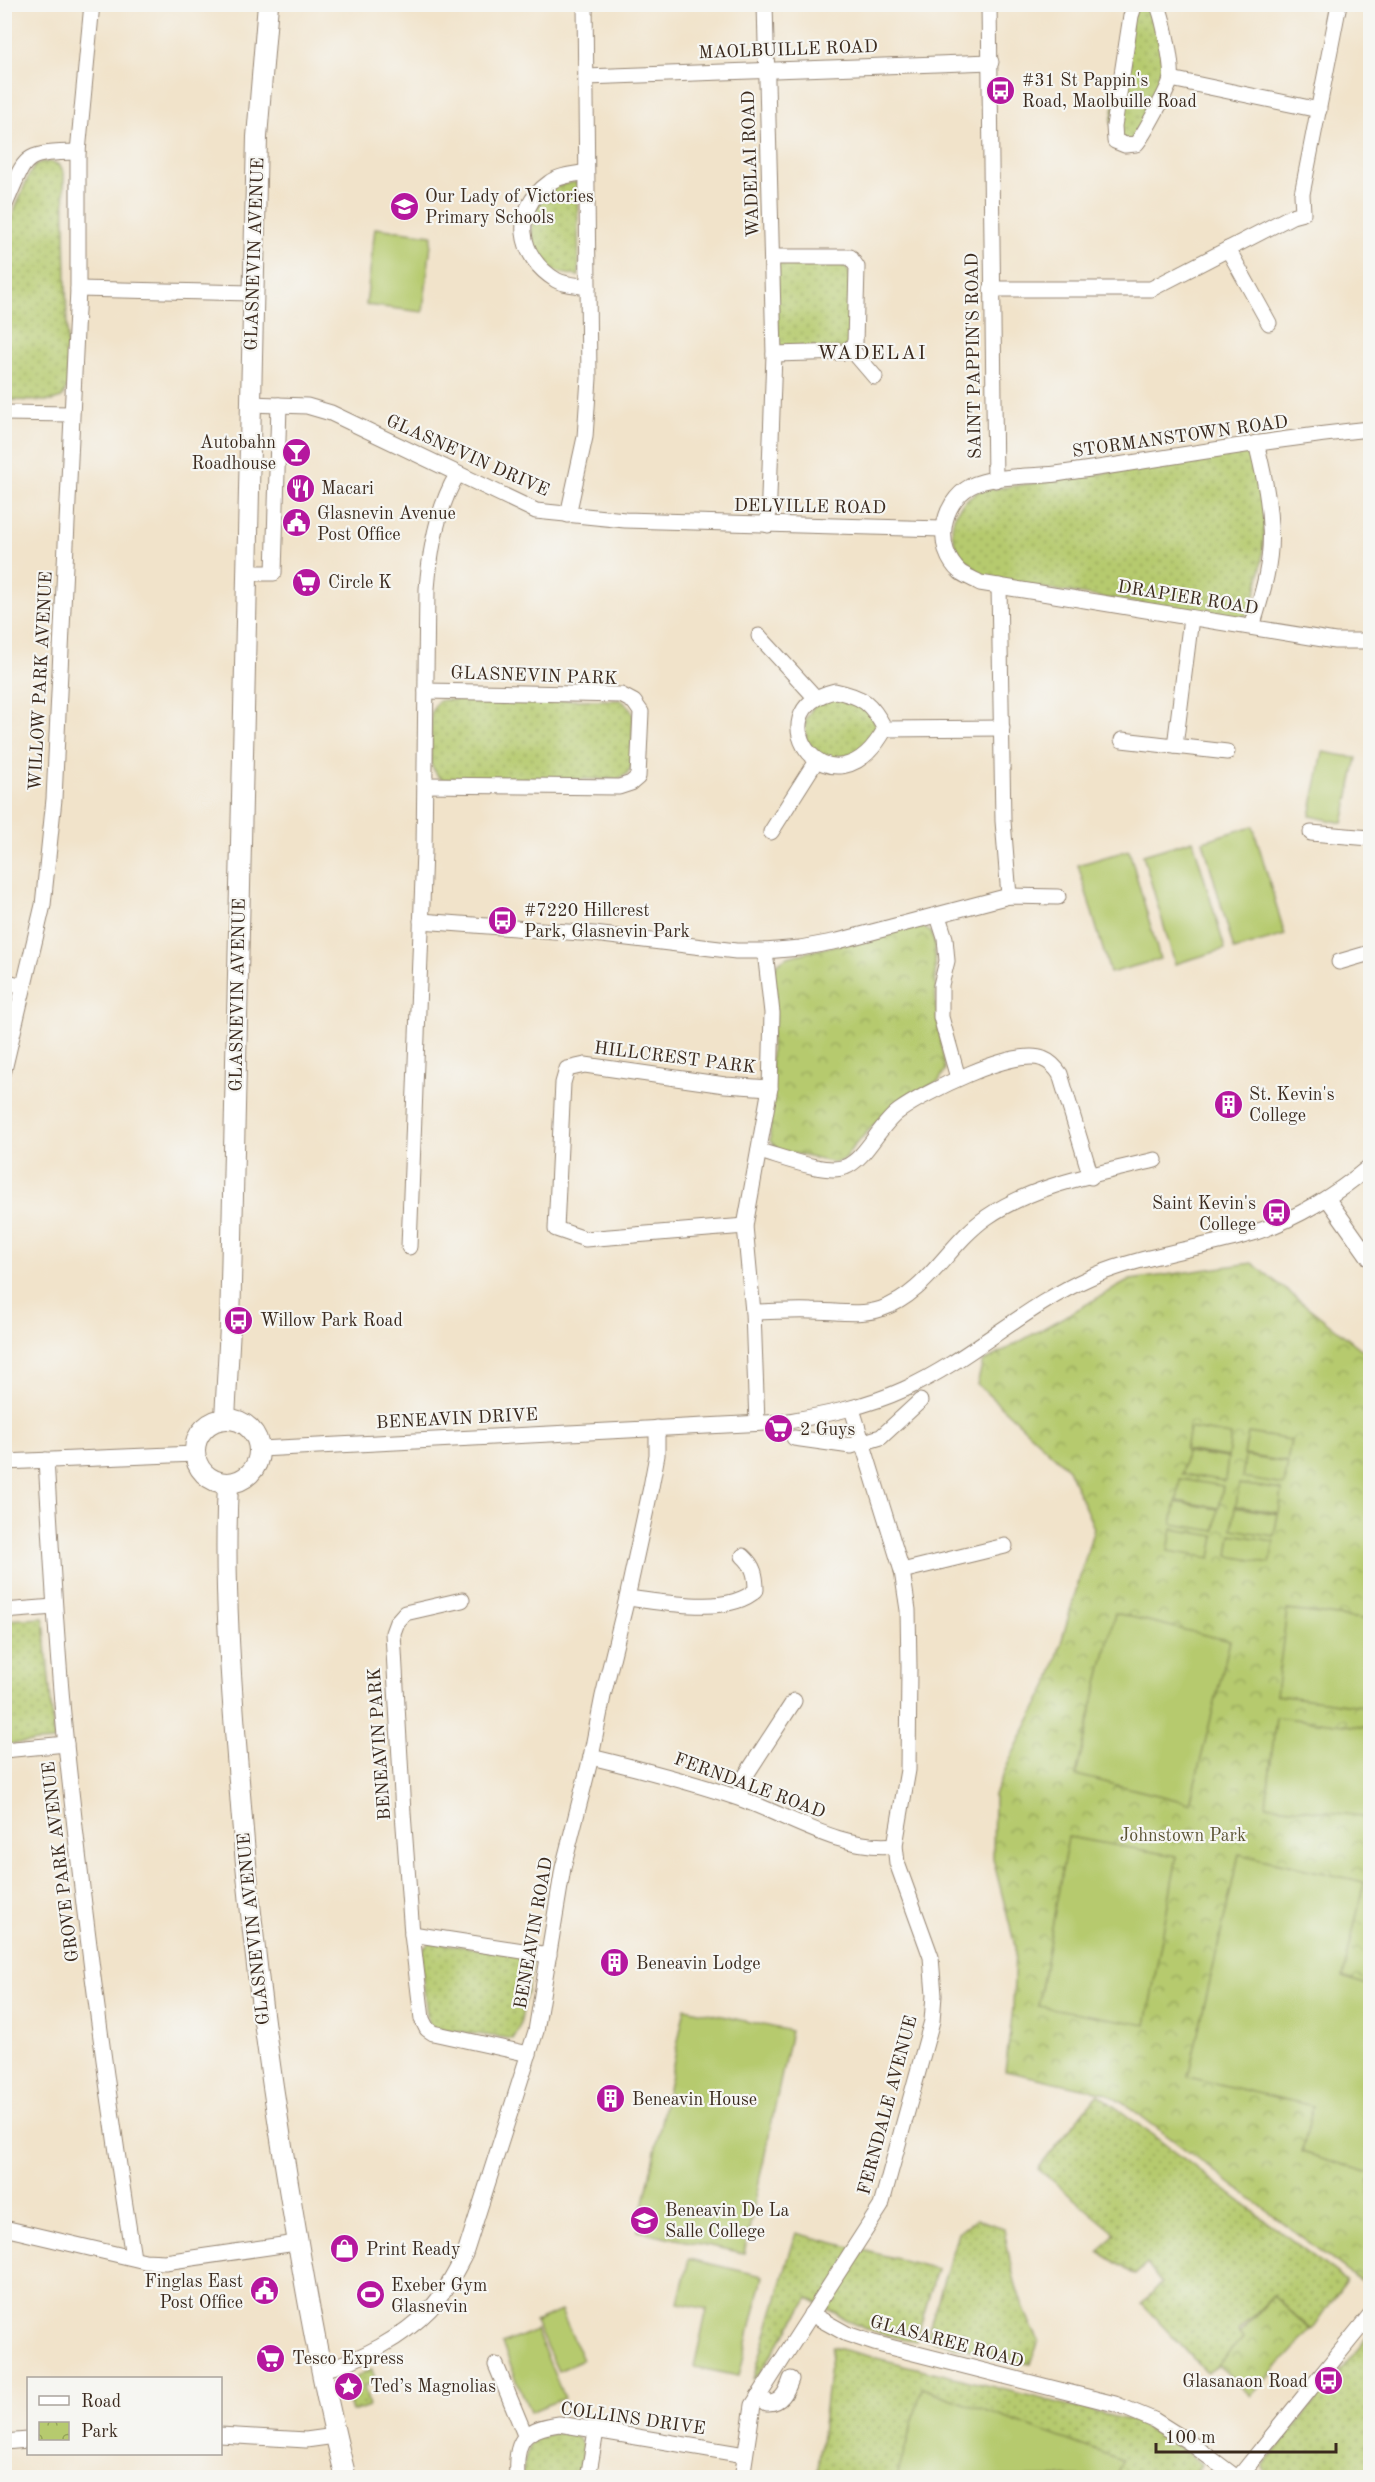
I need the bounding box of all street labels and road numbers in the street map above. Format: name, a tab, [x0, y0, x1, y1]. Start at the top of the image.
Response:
street label: MAOLBUILLE ROAD	[698, 38, 878, 62]
street label: WADELAI ROAD	[739, 90, 763, 238]
street label: GLASNEVIN AVENUE	[243, 157, 267, 351]
street label: SAINT PAPPIN'S ROAD	[963, 253, 985, 459]
street label: GLASNEVIN DRIVE	[383, 412, 552, 500]
street label: STORMANSTOWN ROAD	[1071, 413, 1289, 461]
street label: DELVILLE ROAD	[734, 497, 886, 517]
street label: WILLOW PARK AVENUE	[26, 571, 56, 791]
street label: DRAPIER ROAD	[1116, 578, 1260, 618]
street label: GLASNEVIN PARK	[450, 664, 618, 688]
street label: GLASNEVIN AVENUE	[227, 898, 249, 1092]
street label: HILLCREST PARK	[593, 1039, 757, 1077]
street label: BENEAVIN DRIVE	[376, 1406, 538, 1432]
street label: BENEAVIN PARK	[366, 1667, 394, 1821]
street label: FERNDALE ROAD	[672, 1750, 828, 1822]
street label: GROVE PARK AVENUE	[40, 1761, 82, 1963]
street label: GLASNEVIN AVENUE	[235, 1832, 273, 2026]
street label: BENEAVIN ROAD	[512, 1856, 556, 2011]
street label: FERNDALE AVENUE	[855, 2014, 921, 2197]
street label: GLASAREE ROAD	[868, 2313, 1025, 2371]
street label: COLLINS DRIVE	[559, 2400, 707, 2438]

